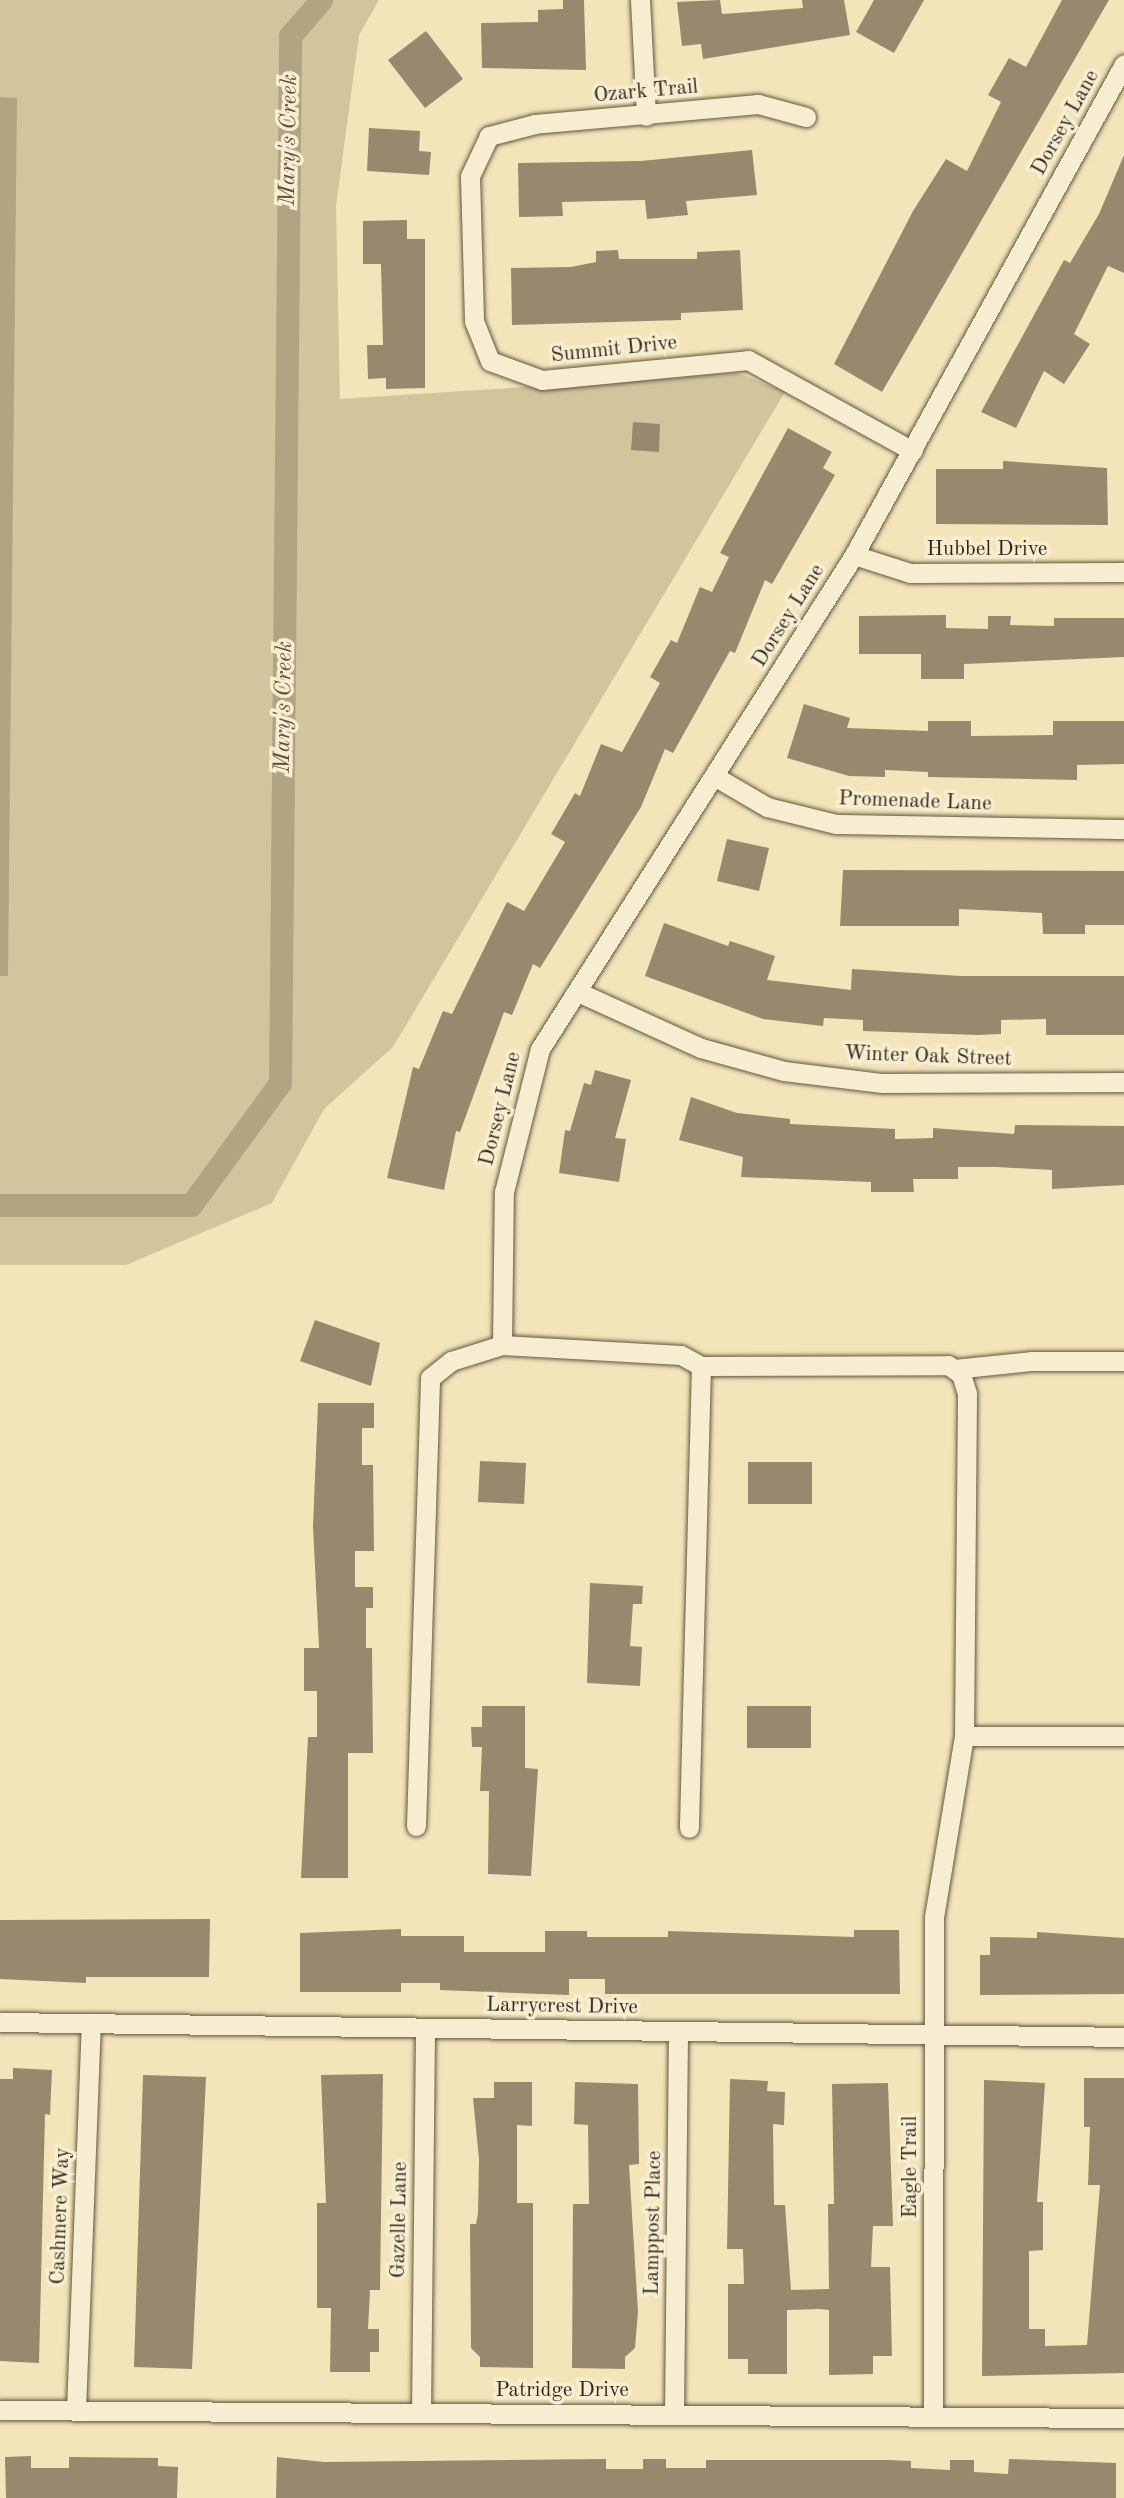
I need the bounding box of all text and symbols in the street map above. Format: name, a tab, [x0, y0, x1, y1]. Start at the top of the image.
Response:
street label: Dorsey Lane	[1027, 66, 1105, 180]
water label: Mary's Creek	[274, 74, 304, 206]
street label: Ozark Trail	[593, 75, 699, 109]
street label: Summit Drive	[550, 331, 678, 369]
street label: Hubbel Drive	[927, 537, 1047, 563]
street label: Dorsey Lane	[747, 560, 831, 672]
water label: Mary's Creek	[269, 641, 299, 773]
street label: Promenade Lane	[838, 787, 992, 817]
street label: Winter Oak Street	[844, 1041, 1012, 1073]
street label: Dorsey Lane	[475, 1049, 527, 1169]
street label: Larrycrest Drive	[486, 1993, 638, 2021]
street label: Eagle Trail	[898, 2116, 924, 2218]
street label: Cashmere Way	[46, 2147, 76, 2285]
street label: Lamppost Place	[640, 2150, 668, 2296]
street label: Gazelle Lane	[386, 2161, 414, 2279]
street label: Patridge Drive	[495, 2378, 629, 2404]

